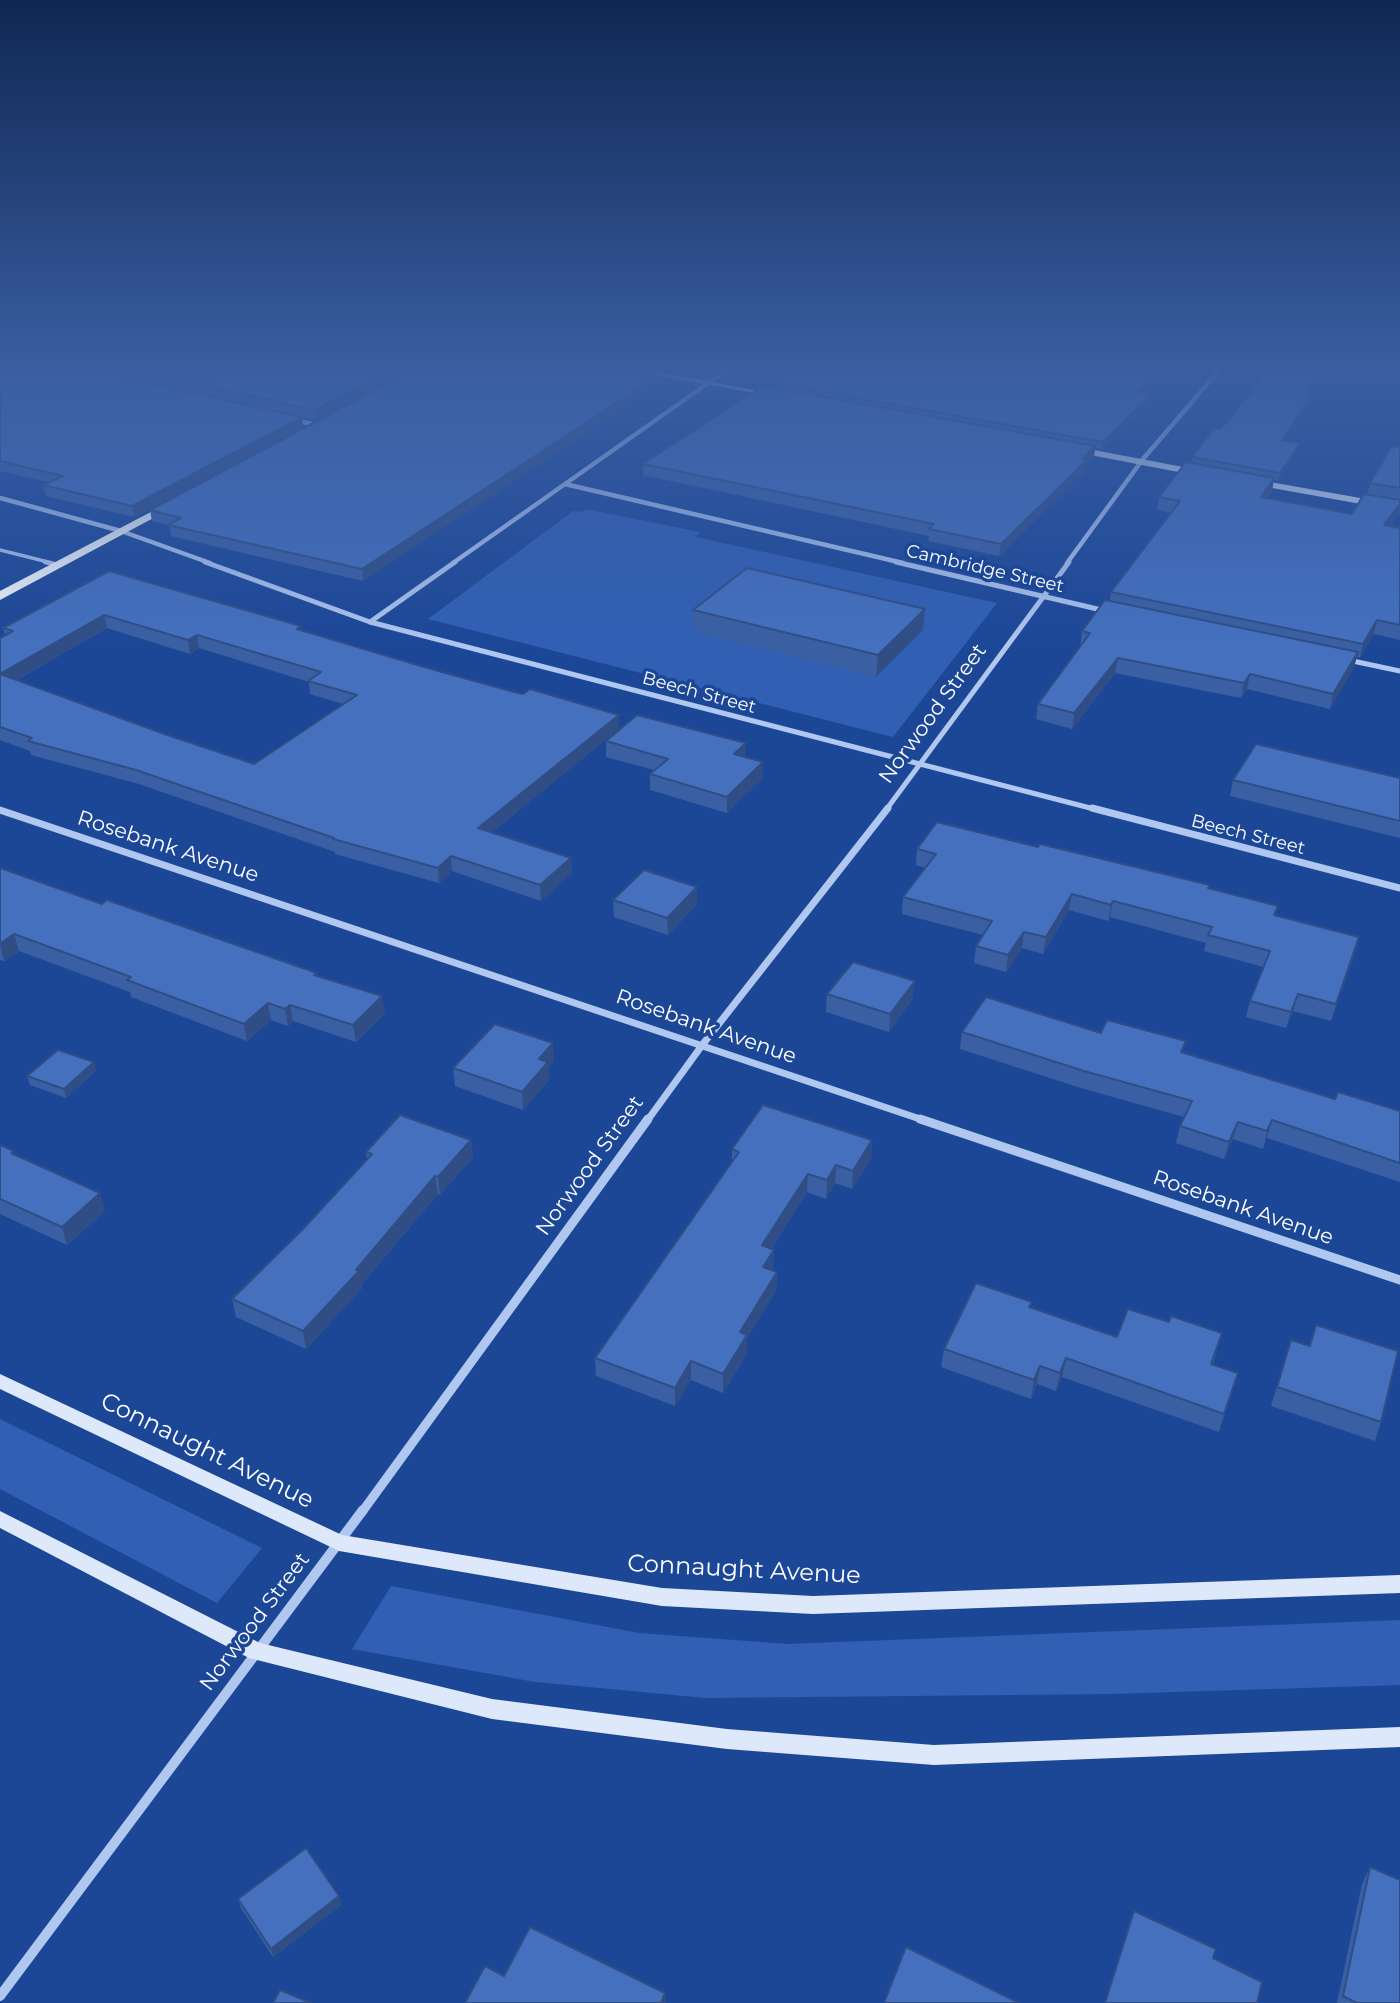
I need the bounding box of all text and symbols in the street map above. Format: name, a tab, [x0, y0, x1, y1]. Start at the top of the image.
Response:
street label: Cambridge Street	[904, 540, 1066, 598]
street label: Norwood Street	[874, 639, 992, 789]
street label: Beech Street	[640, 667, 758, 719]
street label: Rosebank Avenue	[74, 806, 262, 888]
street label: Beech Street	[1189, 810, 1307, 860]
street label: Rosebank Avenue	[612, 984, 800, 1070]
street label: Norwood Street	[531, 1091, 649, 1241]
street label: Rosebank Avenue	[1149, 1165, 1337, 1251]
street label: Connaught Avenue	[96, 1387, 318, 1515]
street label: Norwood Street	[195, 1548, 315, 1696]
street label: Connaught Avenue	[627, 1550, 861, 1590]

